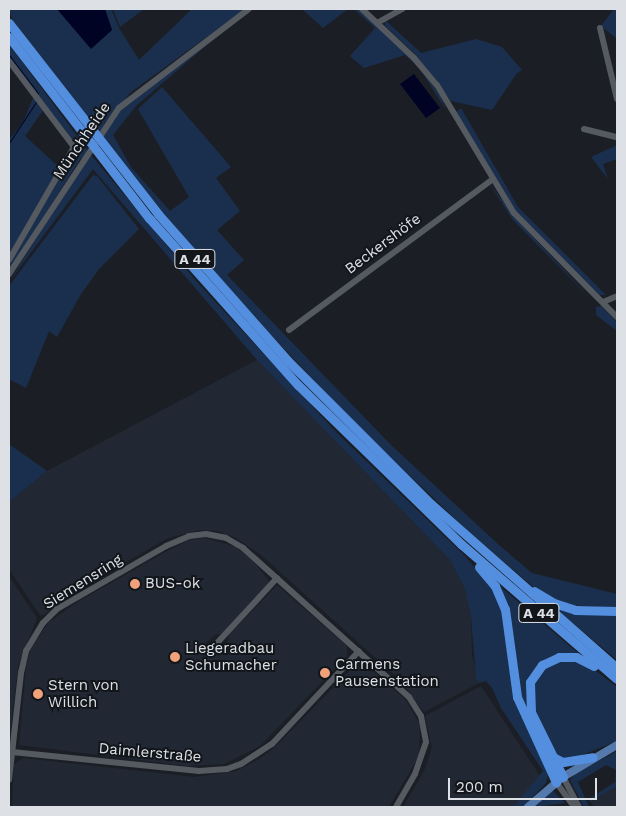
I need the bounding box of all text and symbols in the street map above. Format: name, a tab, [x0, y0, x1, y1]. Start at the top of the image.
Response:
street label: Münchheide	[50, 99, 114, 183]
street label: Beckershöfe	[342, 210, 424, 278]
road number: A 44	[174, 248, 216, 270]
street label: Siemensring	[40, 551, 126, 613]
place label: BUS-ok	[145, 575, 200, 593]
marker: BUS-ok	[129, 578, 141, 590]
road number: A 44	[518, 602, 560, 624]
place label: Liegeradbau Schumacher	[185, 639, 277, 674]
marker: Liegeradbau Schumacher	[169, 651, 181, 663]
place label: Carmens Pausenstation	[335, 655, 439, 690]
marker: Carmens Pausenstation	[319, 667, 331, 679]
place label: Stern von Willich	[48, 676, 119, 711]
marker: Stern von Willich	[32, 688, 44, 700]
street label: Daimlerstraße	[98, 740, 202, 766]
scale bar	[451, 768, 600, 800]
text: 200 m	[456, 778, 503, 796]

